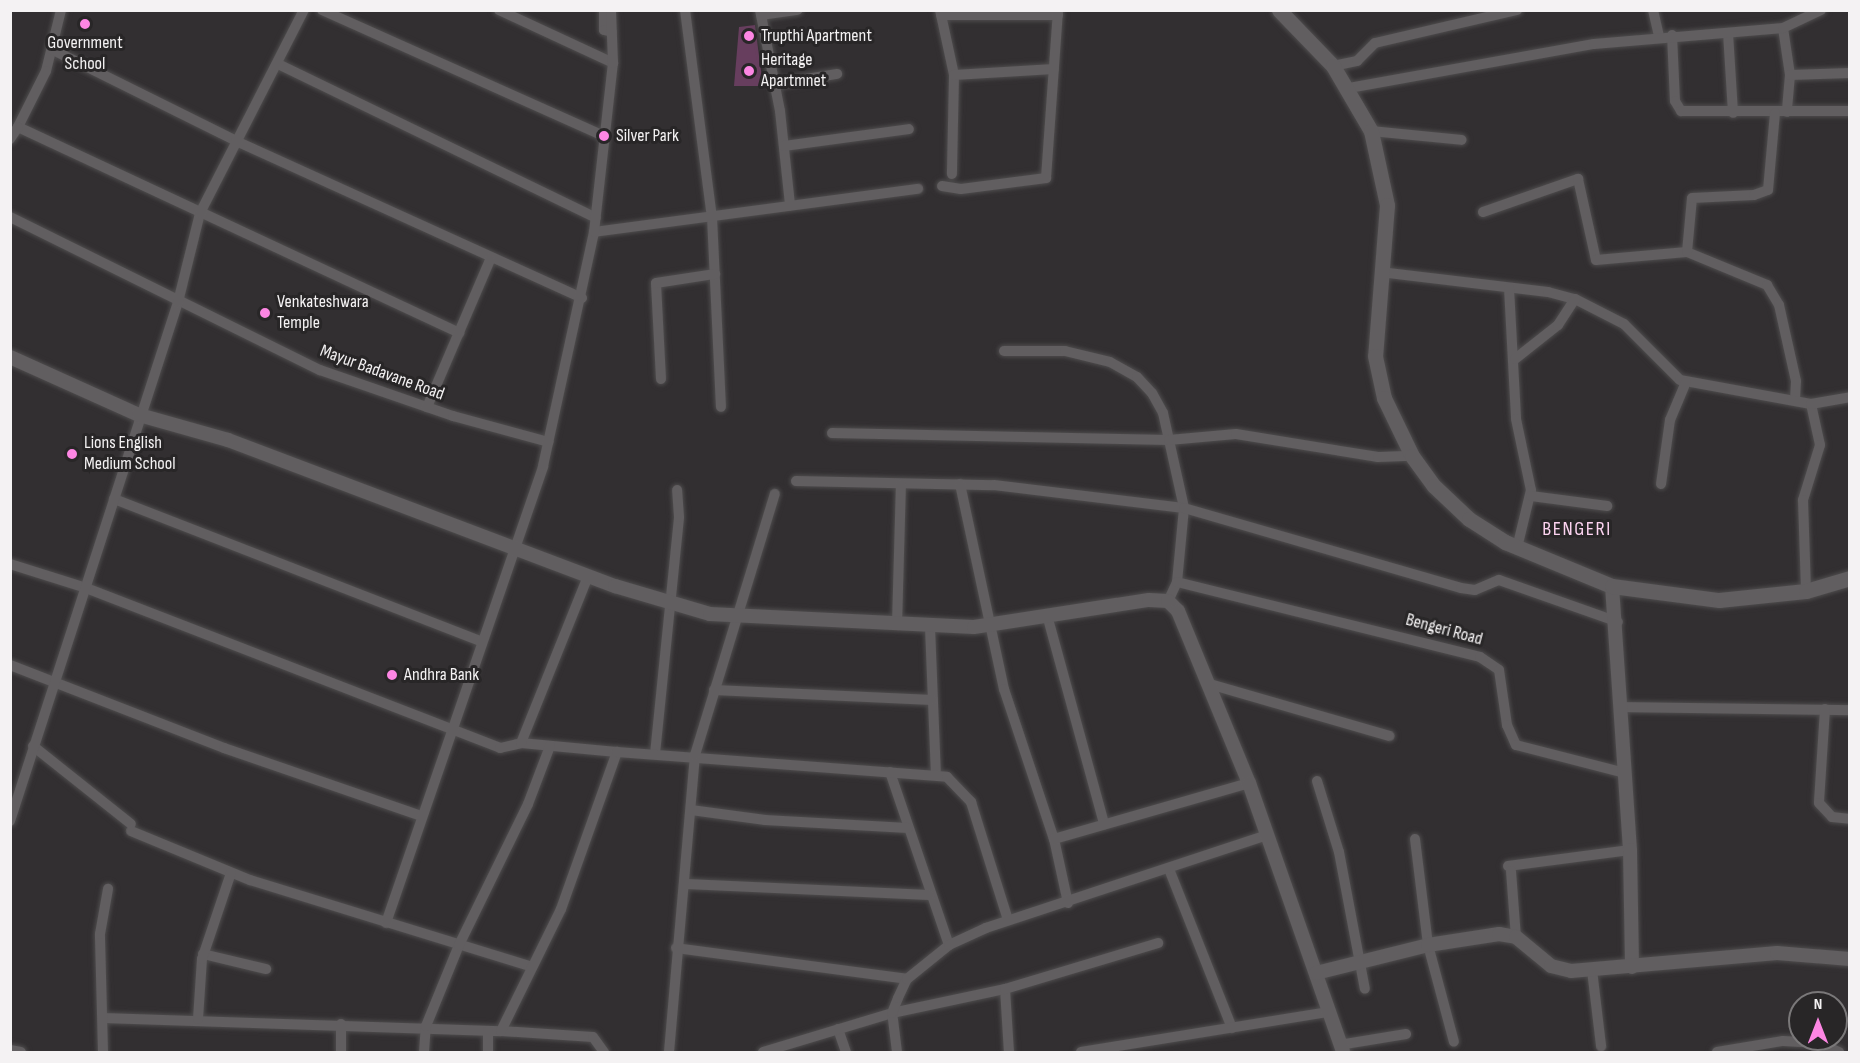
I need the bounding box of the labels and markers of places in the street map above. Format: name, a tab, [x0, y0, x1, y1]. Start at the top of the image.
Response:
marker: Government School	[78, 17, 92, 31]
place label: Trupthi Apartment	[761, 25, 872, 47]
marker: Trupthi Apartment	[742, 29, 756, 43]
place label: Government School	[47, 33, 123, 76]
place label: Heritage Apartmnet	[761, 50, 826, 92]
marker: Heritage Apartmnet	[742, 64, 756, 78]
place label: Silver Park	[616, 125, 679, 147]
marker: Silver Park	[597, 129, 611, 143]
place label: Venkateshwara Temple	[277, 292, 369, 334]
marker: Venkateshwara Temple	[258, 306, 272, 320]
place label: Lions English Medium School	[84, 433, 176, 476]
marker: Lions English Medium School	[65, 447, 79, 461]
place label: Andhra Bank	[404, 664, 479, 686]
marker: Andhra Bank	[385, 668, 399, 682]

